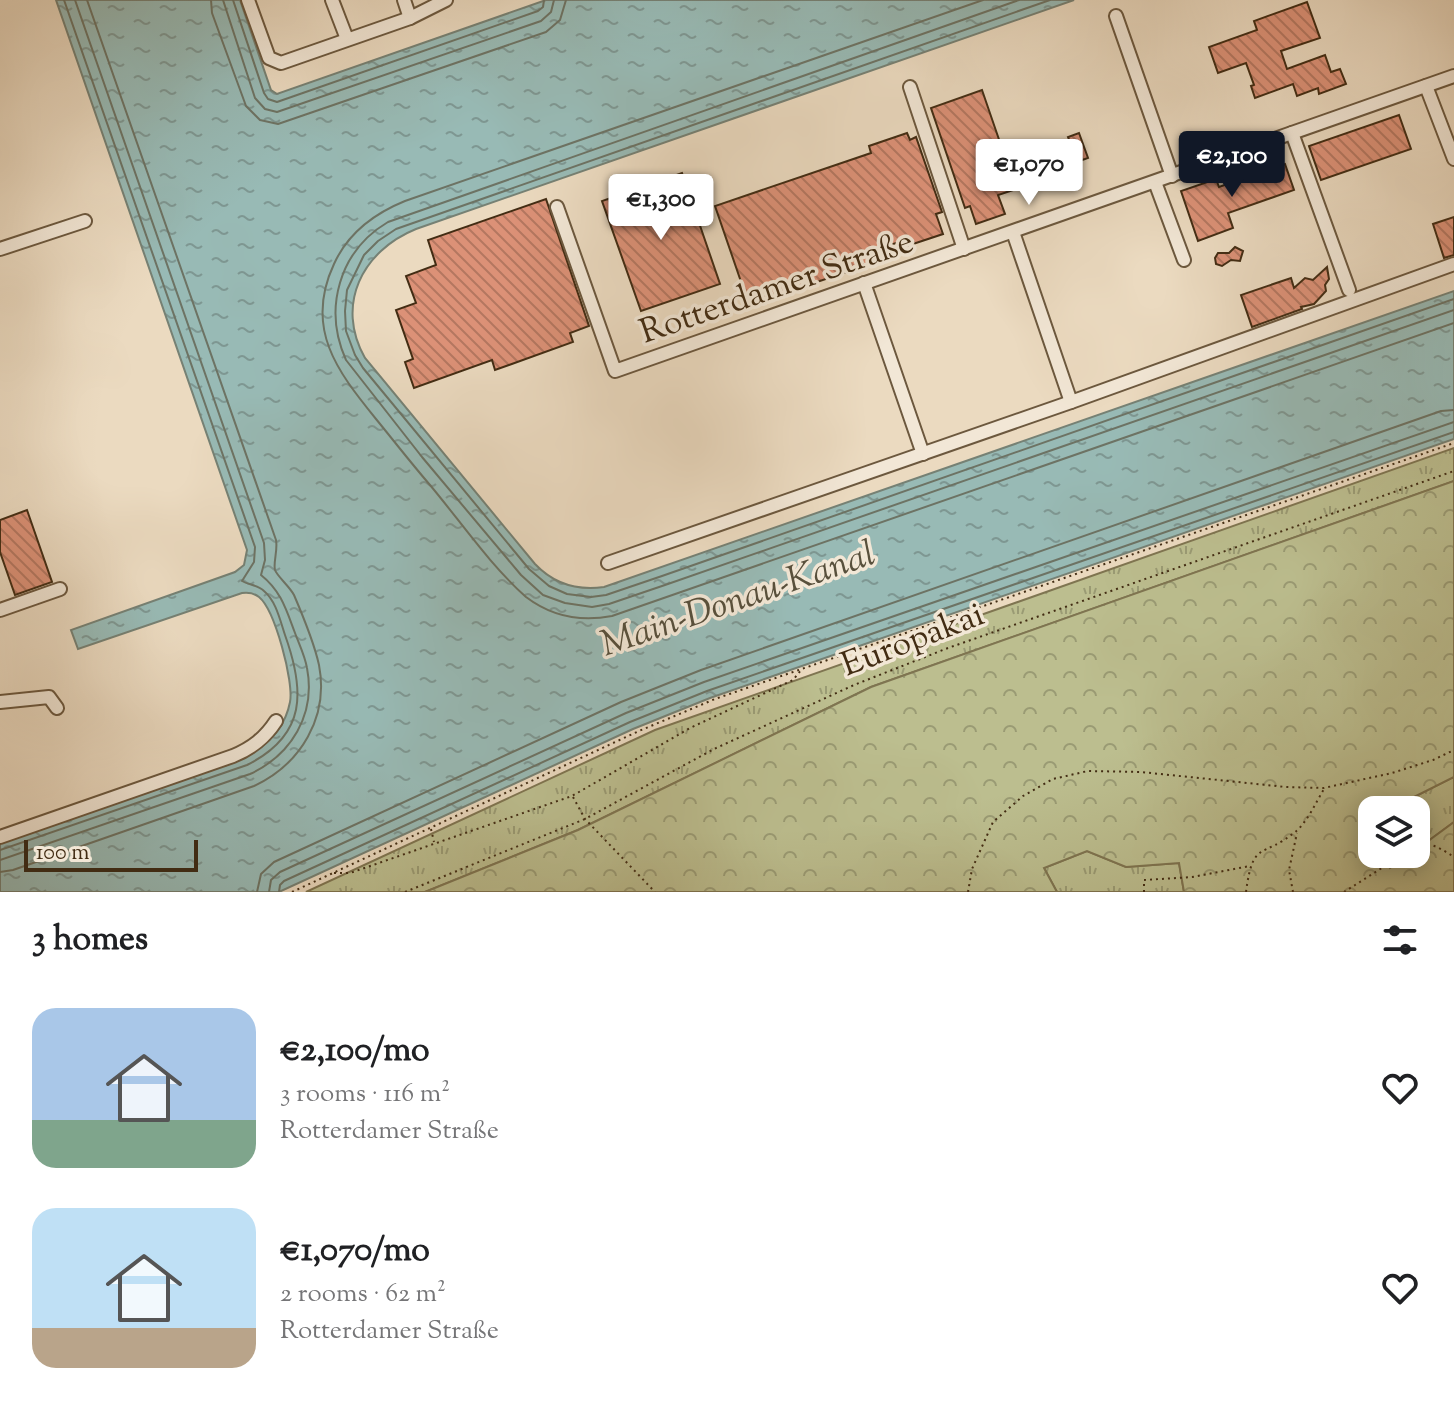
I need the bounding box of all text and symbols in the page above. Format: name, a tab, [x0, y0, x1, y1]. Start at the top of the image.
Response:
pin: €2,100	[1167, 131, 1297, 199]
text: €2,100	[1197, 138, 1267, 175]
pin: €1,070	[964, 139, 1094, 207]
text: €1,070	[994, 146, 1064, 183]
pin: €1,300	[596, 174, 726, 242]
text: €1,300	[626, 181, 696, 218]
street label: Rotterdamer Straße	[634, 219, 920, 358]
water label: Main-Donau-Kanal	[594, 529, 883, 672]
street label: Europakai	[835, 592, 992, 691]
map controls	[1358, 796, 1430, 868]
button: layers	[1358, 796, 1430, 868]
scale bar	[24, 836, 198, 872]
text: 100 m	[36, 838, 89, 870]
text: 3 homes	[32, 916, 148, 965]
icon: filters	[1378, 918, 1422, 962]
text: €2,100/mo	[280, 1027, 430, 1076]
icon: home	[96, 1040, 192, 1136]
icon: heart	[1378, 1066, 1422, 1110]
text: 3 rooms · 116 m²	[280, 1076, 450, 1113]
text: Rotterdamer Straße	[280, 1113, 499, 1150]
text: €1,070/mo	[280, 1227, 430, 1276]
icon: home	[96, 1240, 192, 1336]
icon: heart	[1378, 1266, 1422, 1310]
text: 2 rooms · 62 m²	[280, 1276, 446, 1313]
text: Rotterdamer Straße	[280, 1313, 499, 1350]

